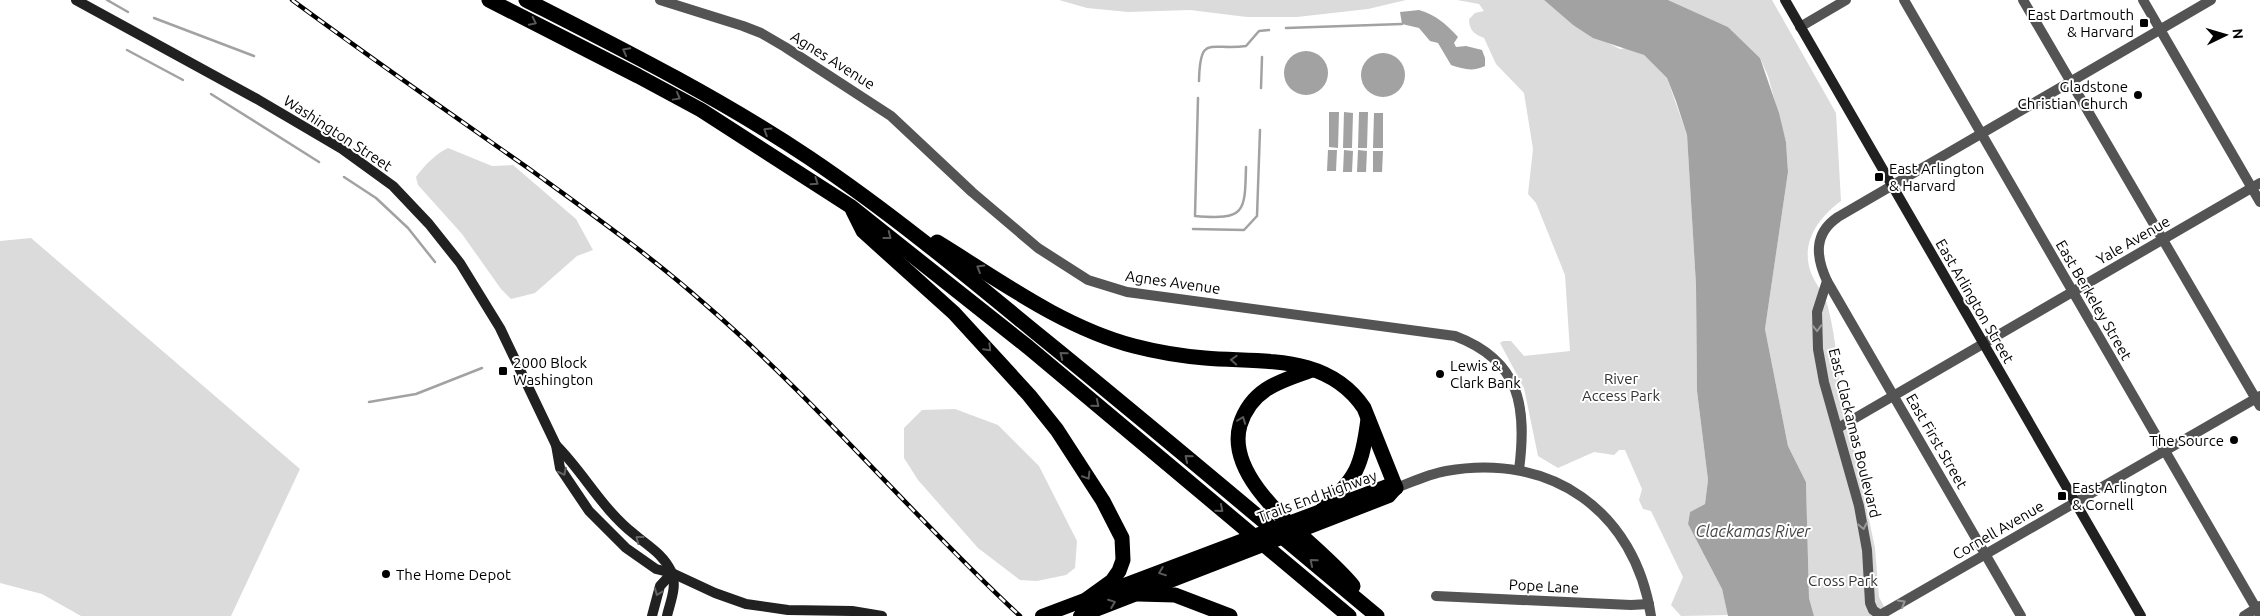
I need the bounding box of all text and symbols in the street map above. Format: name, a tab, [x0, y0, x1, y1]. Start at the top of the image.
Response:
place label: East Dartmouth & Harvard	[2027, 6, 2134, 40]
north arrow	[2200, 10, 2250, 60]
one-way arrow	[527, 16, 536, 26]
marker: East Dartmouth & Harvard	[2138, 17, 2150, 29]
street label: Agnes Avenue	[788, 27, 878, 93]
text: N	[2230, 28, 2246, 40]
one-way arrow	[622, 47, 631, 57]
place label: Gladstone Christian Church	[2018, 78, 2128, 112]
marker: Gladstone Christian Church	[2132, 89, 2144, 101]
one-way arrow	[671, 91, 680, 101]
street label: Washington Street	[281, 92, 395, 174]
one-way arrow	[764, 128, 773, 138]
place label: East Arlington & Harvard	[1889, 160, 1984, 194]
marker: East Arlington & Harvard	[1873, 171, 1885, 183]
one-way arrow	[809, 176, 818, 186]
street label: Yale Avenue	[2093, 212, 2173, 268]
one-way arrow	[882, 230, 891, 238]
street label: East Arlington Street	[1932, 236, 2018, 366]
street label: East Berkeley Street	[2053, 237, 2135, 363]
one-way arrow	[976, 264, 985, 274]
street label: Agnes Avenue	[1124, 267, 1222, 297]
one-way arrow	[1812, 324, 1822, 332]
one-way arrow	[982, 343, 991, 352]
street label: East Clackamas Boulevard	[1826, 346, 1884, 520]
one-way arrow	[1060, 352, 1069, 360]
place label: 2000 Block Washington	[513, 354, 593, 388]
one-way arrow	[1230, 354, 1238, 365]
place label: Lewis & Clark Bank	[1450, 357, 1521, 391]
marker: 2000 Block Washington	[497, 365, 509, 377]
marker: Lewis & Clark Bank	[1434, 368, 1446, 380]
park label: River Access Park	[1582, 370, 1660, 404]
street label: East First Street	[1903, 390, 1971, 492]
one-way arrow	[1090, 399, 1099, 408]
one-way arrow	[1236, 416, 1246, 425]
place label: The Source	[2149, 432, 2224, 449]
marker: The Source	[2228, 434, 2240, 446]
one-way arrow	[1185, 455, 1194, 464]
one-way arrow	[557, 467, 568, 476]
street label: Trails End Highway	[1255, 467, 1379, 525]
one-way arrow	[1081, 471, 1091, 480]
place label: East Arlington & Cornell	[2072, 479, 2167, 513]
marker: East Arlington & Cornell	[2056, 490, 2068, 502]
street label: Cornell Avenue	[1949, 497, 2047, 563]
one-way arrow	[1214, 503, 1223, 511]
water label: Clackamas River	[1696, 522, 1811, 540]
one-way arrow	[1857, 522, 1868, 531]
one-way arrow	[636, 536, 645, 544]
one-way arrow	[1310, 560, 1319, 568]
place label: The Home Depot	[396, 566, 511, 583]
one-way arrow	[1158, 566, 1167, 577]
marker: The Home Depot	[380, 568, 392, 580]
park label: Cross Park	[1808, 572, 1878, 589]
street label: Pope Lane	[1508, 576, 1580, 596]
one-way arrow	[654, 587, 664, 596]
one-way arrow	[1108, 599, 1116, 609]
one-way arrow	[1897, 599, 1906, 609]

